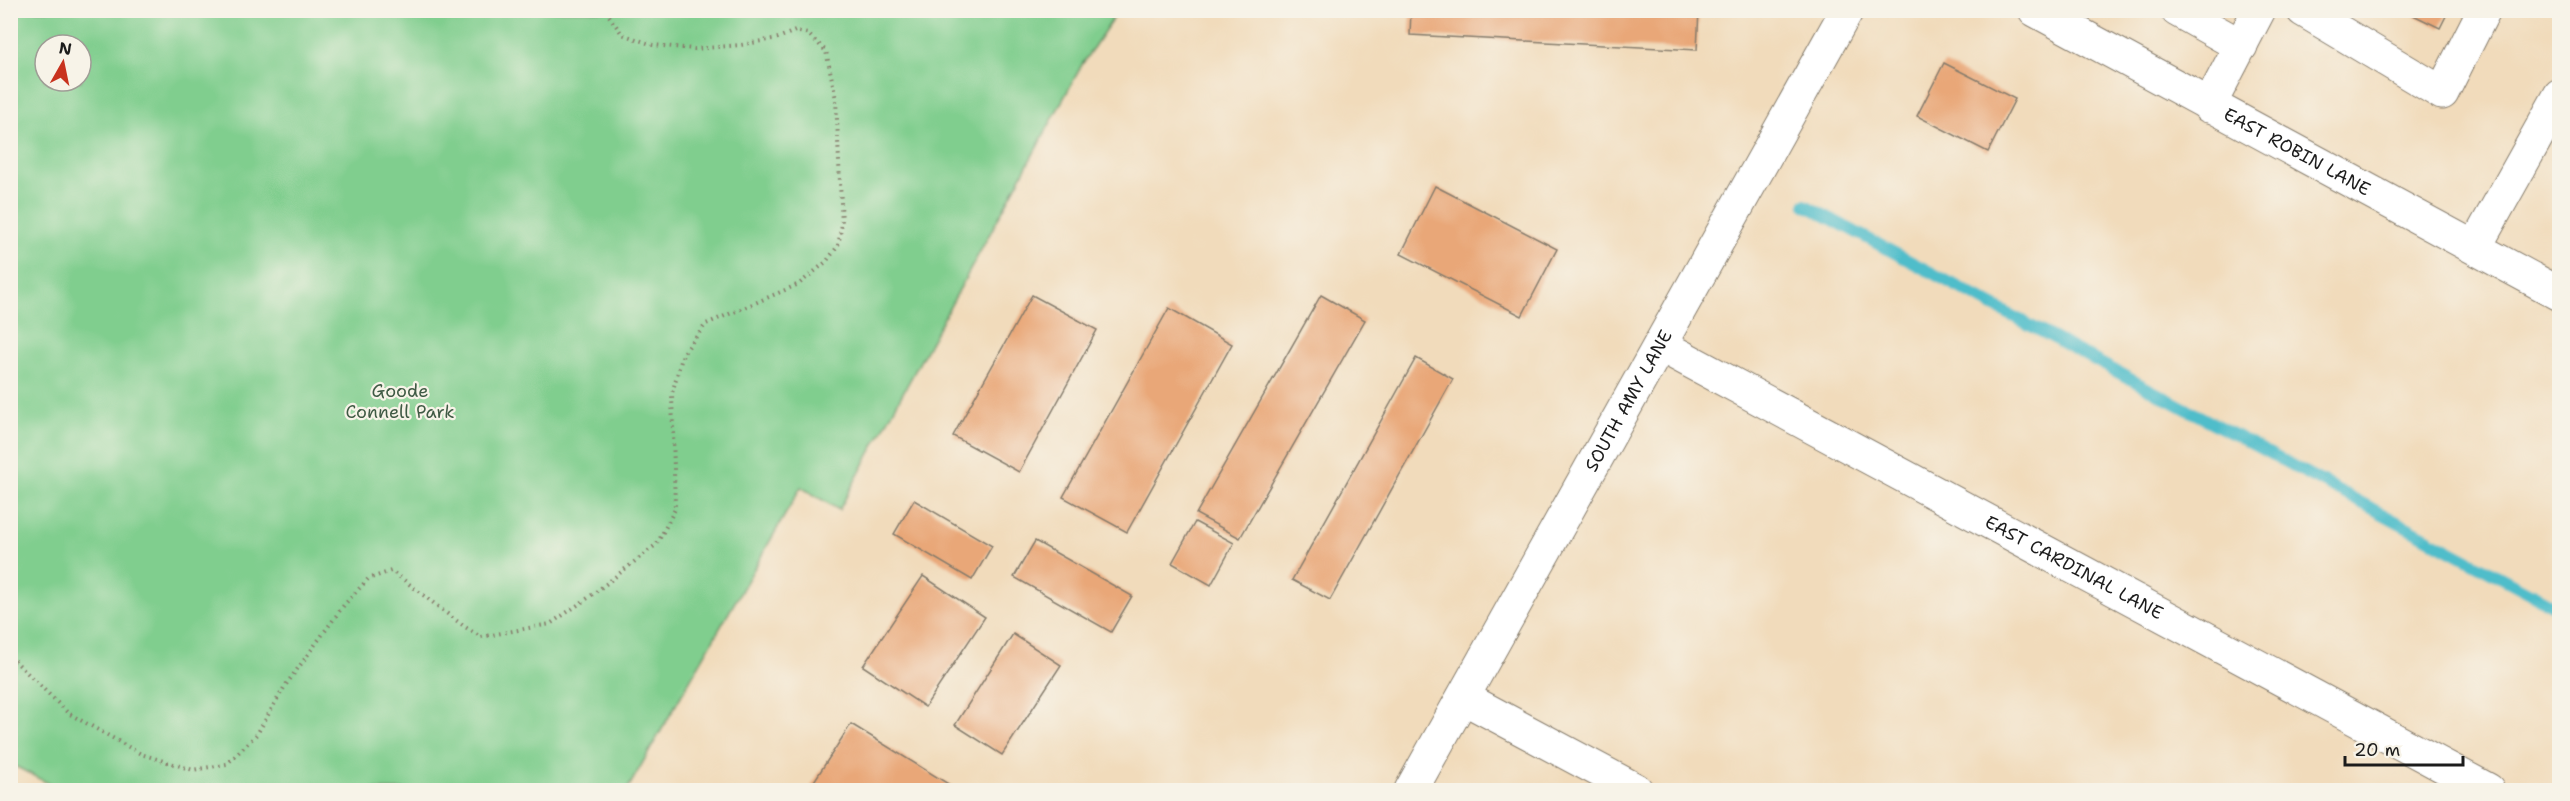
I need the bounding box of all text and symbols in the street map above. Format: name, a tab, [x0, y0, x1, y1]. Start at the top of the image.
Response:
north arrow	[33, 33, 93, 93]
text: N	[57, 37, 73, 60]
street label: EAST ROBIN LANE	[2219, 102, 2375, 201]
street label: SOUTH AMY LANE	[1579, 326, 1678, 476]
park label: Goode Connell Park	[345, 379, 455, 424]
street label: EAST CARDINAL LANE	[1981, 510, 2167, 625]
scale bar	[2345, 729, 2464, 767]
text: 20 m	[2354, 738, 2400, 762]

